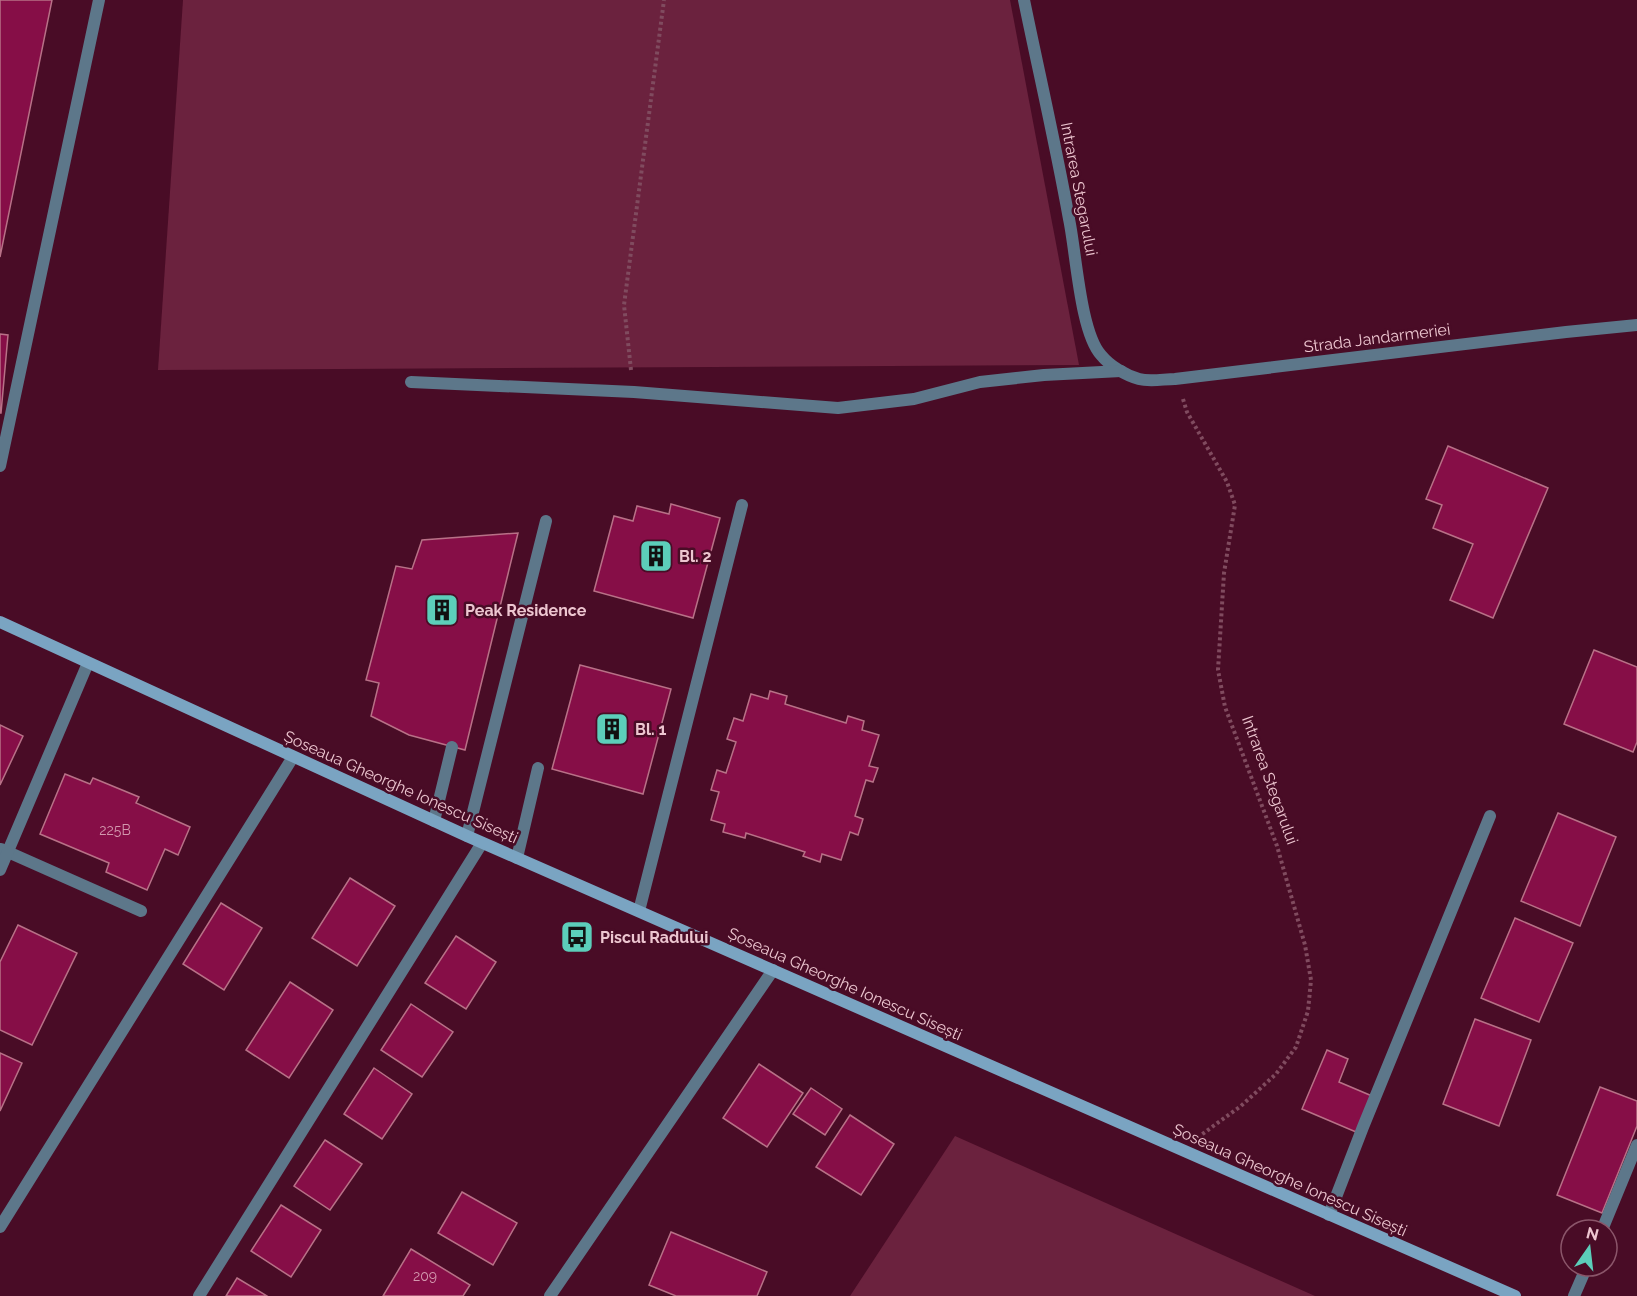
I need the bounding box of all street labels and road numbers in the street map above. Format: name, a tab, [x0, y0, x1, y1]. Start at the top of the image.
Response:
street label: Intrarea Stegarului	[1057, 121, 1101, 257]
street label: Strada Jandarmeriei	[1303, 320, 1451, 356]
street label: Intrarea Stegarului	[1238, 713, 1302, 847]
street label: Șoseaua Gheorghe Ionescu Sisești	[281, 727, 521, 847]
street label: Șoseaua Gheorghe Ionescu Sisești	[725, 924, 965, 1044]
street label: Șoseaua Gheorghe Ionescu Sisești	[1170, 1120, 1410, 1240]

